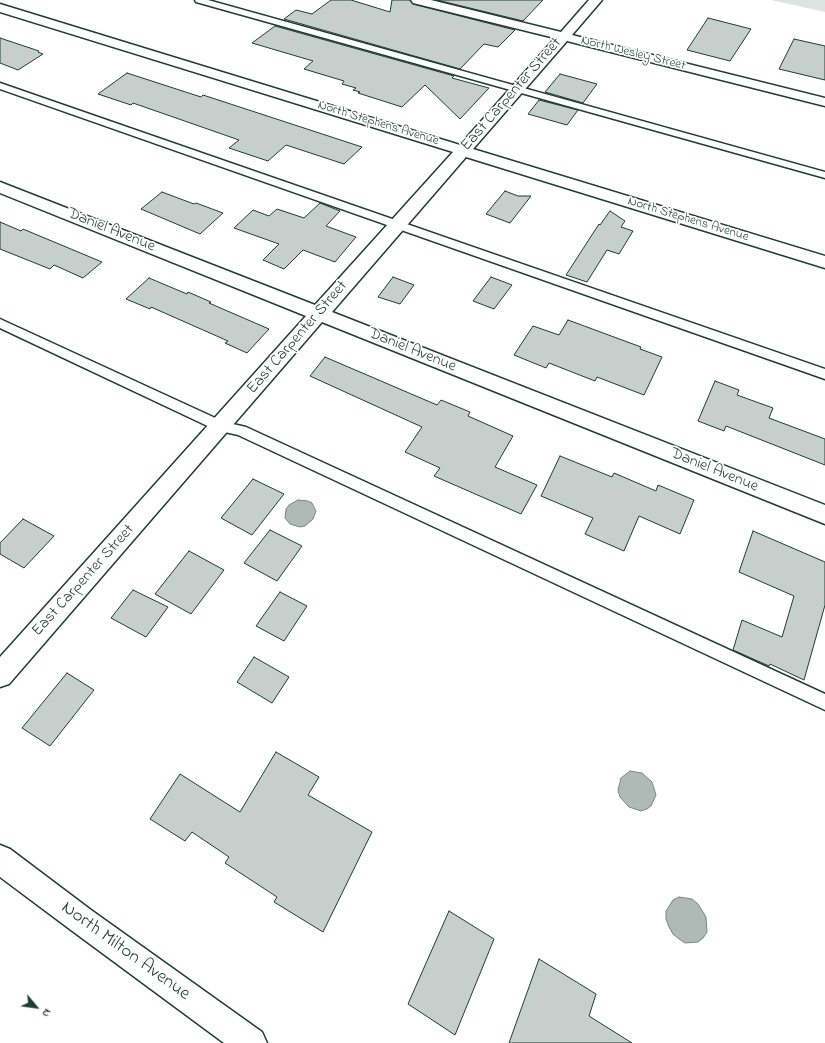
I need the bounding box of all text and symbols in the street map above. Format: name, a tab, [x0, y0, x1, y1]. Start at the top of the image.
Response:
street label: North Wesley Street	[579, 33, 687, 75]
street label: East Carpenter Street	[458, 34, 566, 156]
street label: North Stephens Avenue	[316, 98, 440, 150]
street label: North Stephens Avenue	[626, 194, 750, 246]
street label: Daniel Avenue	[64, 205, 158, 257]
street label: East Carpenter Street	[244, 277, 352, 399]
street label: Daniel Avenue	[365, 325, 459, 377]
street label: Daniel Avenue	[667, 445, 761, 497]
street label: East Carpenter Street	[29, 521, 139, 641]
street label: North Milton Avenue	[56, 897, 194, 1007]
north arrow	[16, 987, 56, 1027]
text: N	[38, 1006, 55, 1020]

